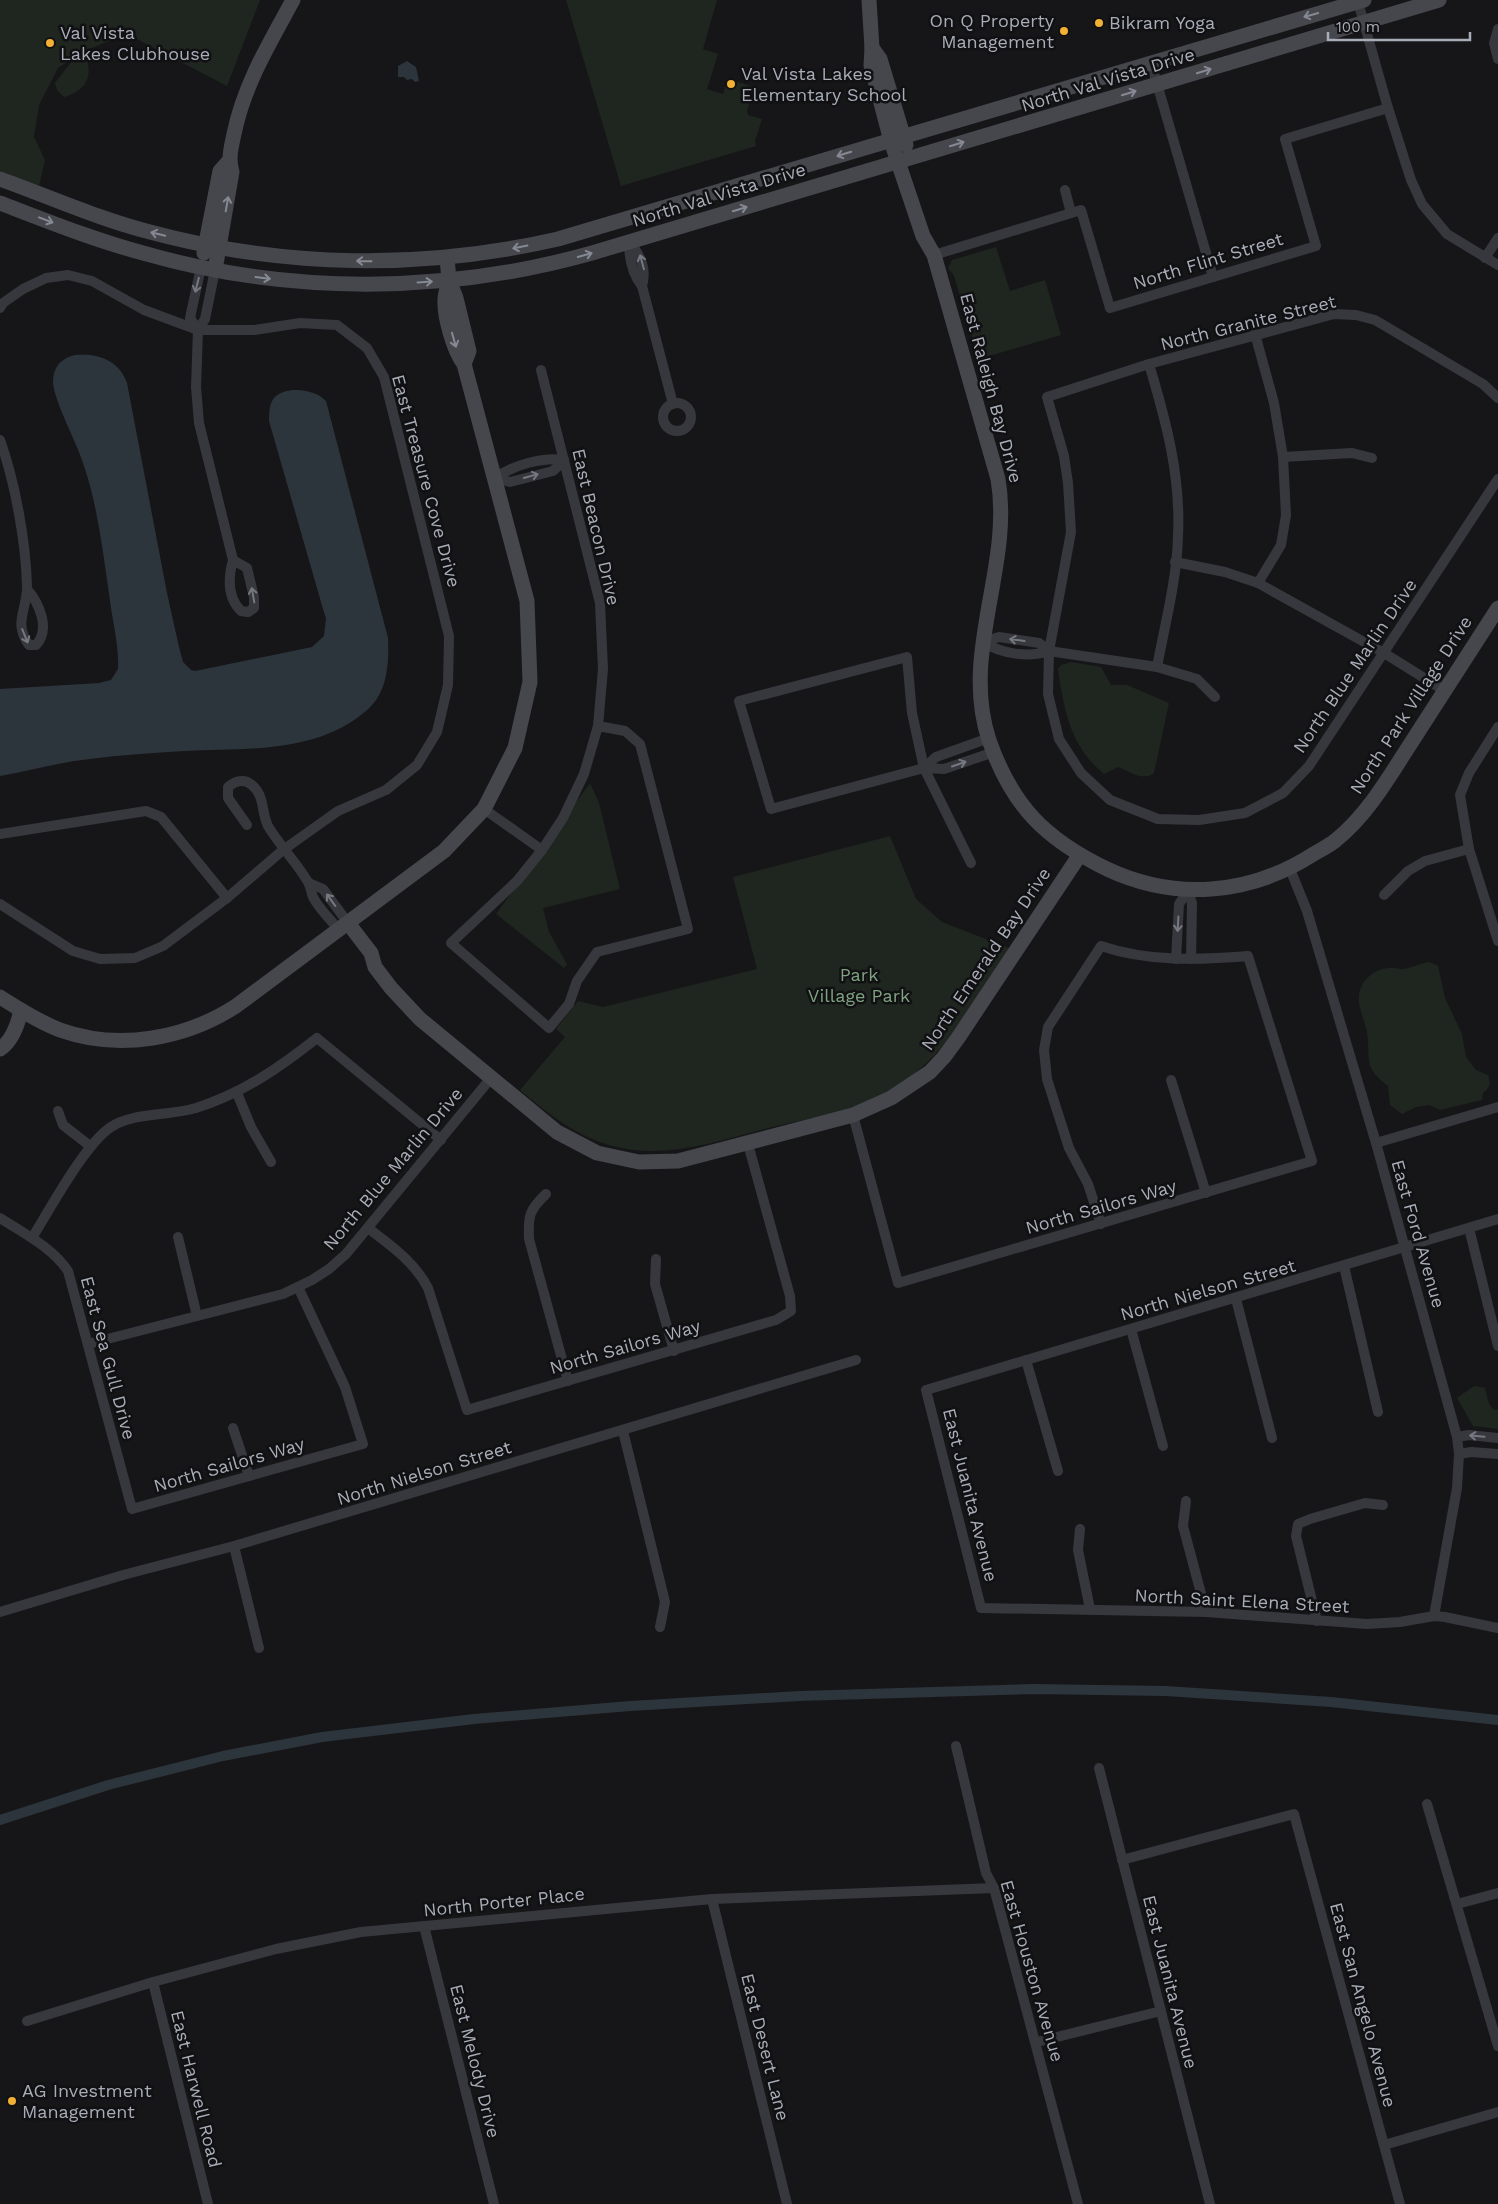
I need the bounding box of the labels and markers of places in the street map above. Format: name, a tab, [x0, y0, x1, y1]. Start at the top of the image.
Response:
place label: On Q Property Management	[930, 10, 1055, 52]
place label: Bikram Yoga	[1109, 12, 1215, 33]
marker: Bikram Yoga	[1093, 17, 1105, 29]
place label: Val Vista Lakes Clubhouse	[60, 22, 210, 64]
marker: On Q Property Management	[1058, 25, 1070, 37]
marker: Val Vista Lakes Clubhouse	[44, 37, 56, 49]
place label: Val Vista Lakes Elementary School	[741, 63, 907, 105]
marker: Val Vista Lakes Elementary School	[725, 78, 737, 90]
place label: AG Investment Management	[22, 2080, 152, 2122]
marker: AG Investment Management	[6, 2095, 18, 2107]

